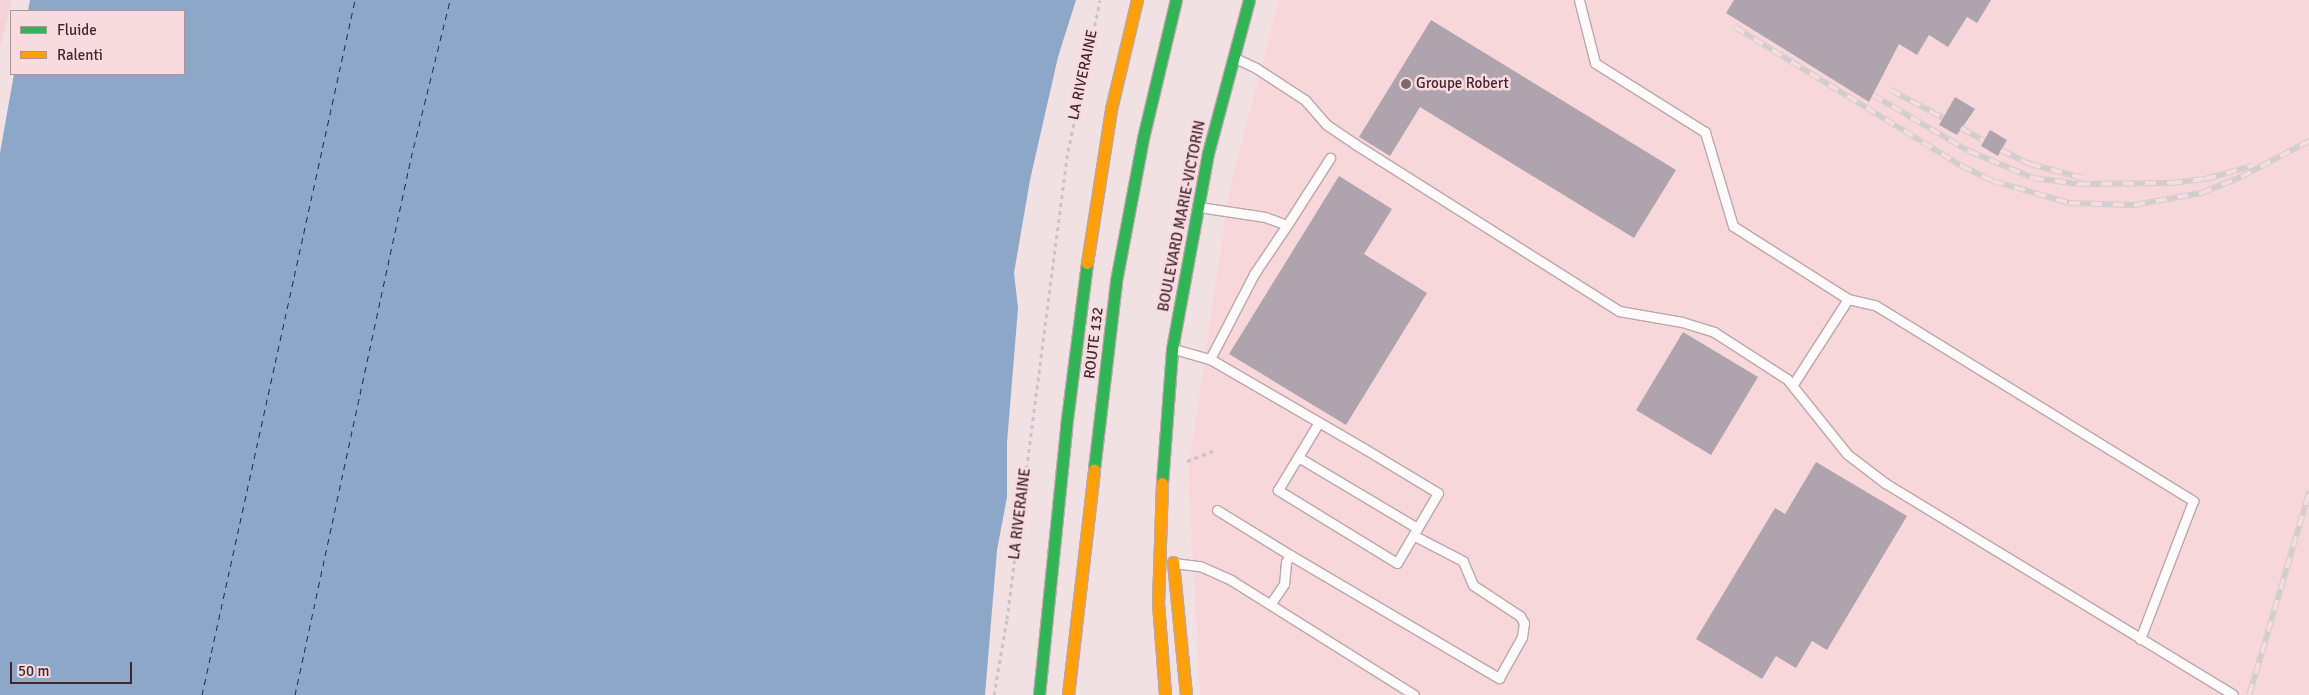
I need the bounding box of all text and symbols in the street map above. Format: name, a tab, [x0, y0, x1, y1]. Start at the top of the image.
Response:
legend	[10, 10, 185, 75]
text: Fluide	[57, 21, 97, 39]
street label: LA RIVERAINE	[1065, 28, 1101, 122]
text: Ralenti	[57, 46, 103, 64]
place label: Groupe Robert	[1416, 75, 1509, 93]
marker: Groupe Robert	[1400, 78, 1412, 90]
street label: BOULEVARD MARIE-VICTORIN	[1155, 119, 1209, 313]
street label: ROUTE 132	[1081, 306, 1107, 380]
street label: LA RIVERAINE	[1005, 467, 1035, 561]
scale bar	[12, 652, 135, 684]
text: 50 m	[18, 662, 49, 680]

